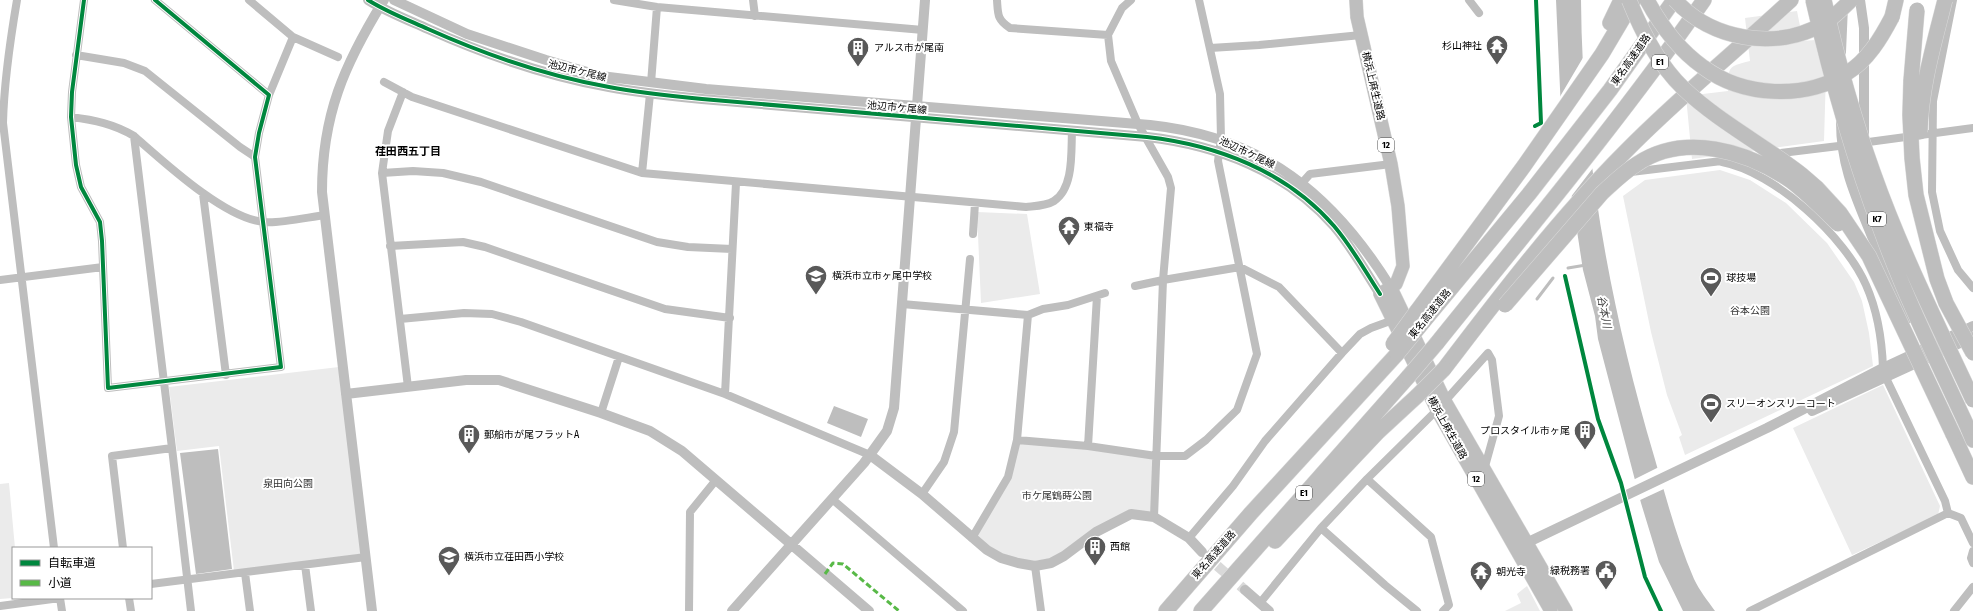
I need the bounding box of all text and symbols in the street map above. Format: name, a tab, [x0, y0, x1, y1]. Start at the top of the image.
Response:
street label: 東名高速道路	[1609, 32, 1653, 88]
temple icon: 杉山神社	[1484, 33, 1510, 66]
building icon: アルス市が尾南	[845, 35, 871, 68]
place label: 杉山神社	[1442, 40, 1482, 52]
place label: アルス市が尾南	[874, 42, 944, 54]
street label: 横浜上麻生道路	[1359, 51, 1387, 121]
road number: E1	[1652, 55, 1668, 69]
street label: 池辺市ケ尾線	[546, 58, 608, 84]
street label: 池辺市ケ尾線	[867, 99, 927, 117]
street label: 池辺市ケ尾線	[1217, 135, 1277, 171]
road number: 12	[1378, 138, 1394, 152]
district label: 荏田西五丁目	[375, 145, 441, 158]
road number: K7	[1868, 212, 1886, 226]
temple icon: 東福寺	[1056, 214, 1082, 247]
place label: 東福寺	[1084, 221, 1114, 233]
school or university icon: 横浜市立市ヶ尾中学校	[803, 263, 829, 296]
sports icon: 球技場	[1698, 265, 1724, 298]
place label: 横浜市立市ヶ尾中学校	[832, 270, 932, 282]
place label: 球技場	[1726, 272, 1756, 284]
street label: 東名高速道路	[1406, 287, 1454, 341]
water label: 谷本川	[1594, 295, 1614, 330]
park label: 谷本公園	[1730, 305, 1770, 317]
sports icon: スリーオンスリーコート	[1698, 391, 1724, 424]
street label: 横浜上麻生道路	[1425, 394, 1469, 462]
place label: スリーオンスリーコート	[1726, 398, 1836, 410]
building icon: プロスタイル市ヶ尾	[1572, 418, 1598, 451]
building icon: 郵船市が尾フラットA	[456, 422, 482, 455]
place label: プロスタイル市ヶ尾	[1480, 425, 1570, 437]
place label: 郵船市が尾フラットA	[484, 429, 580, 441]
road number: 12	[1468, 472, 1484, 486]
park label: 泉田向公園	[263, 478, 313, 490]
road number: E1	[1296, 486, 1312, 500]
park label: 市ケ尾鶴蒔公園	[1022, 490, 1092, 502]
street label: 東名高速道路	[1190, 528, 1238, 582]
building icon: 西館	[1082, 534, 1108, 567]
place label: 西館	[1110, 541, 1130, 553]
school or university icon: 横浜市立荏田西小学校	[436, 544, 462, 577]
legend	[12, 547, 152, 599]
place label: 横浜市立荏田西小学校	[464, 551, 564, 563]
text: 自転車道	[48, 556, 96, 570]
public building icon: 緑税務署	[1593, 558, 1619, 591]
temple icon: 朝光寺	[1468, 559, 1494, 592]
place label: 緑税務署	[1550, 565, 1590, 577]
place label: 朝光寺	[1496, 566, 1526, 578]
text: 小道	[48, 576, 72, 590]

